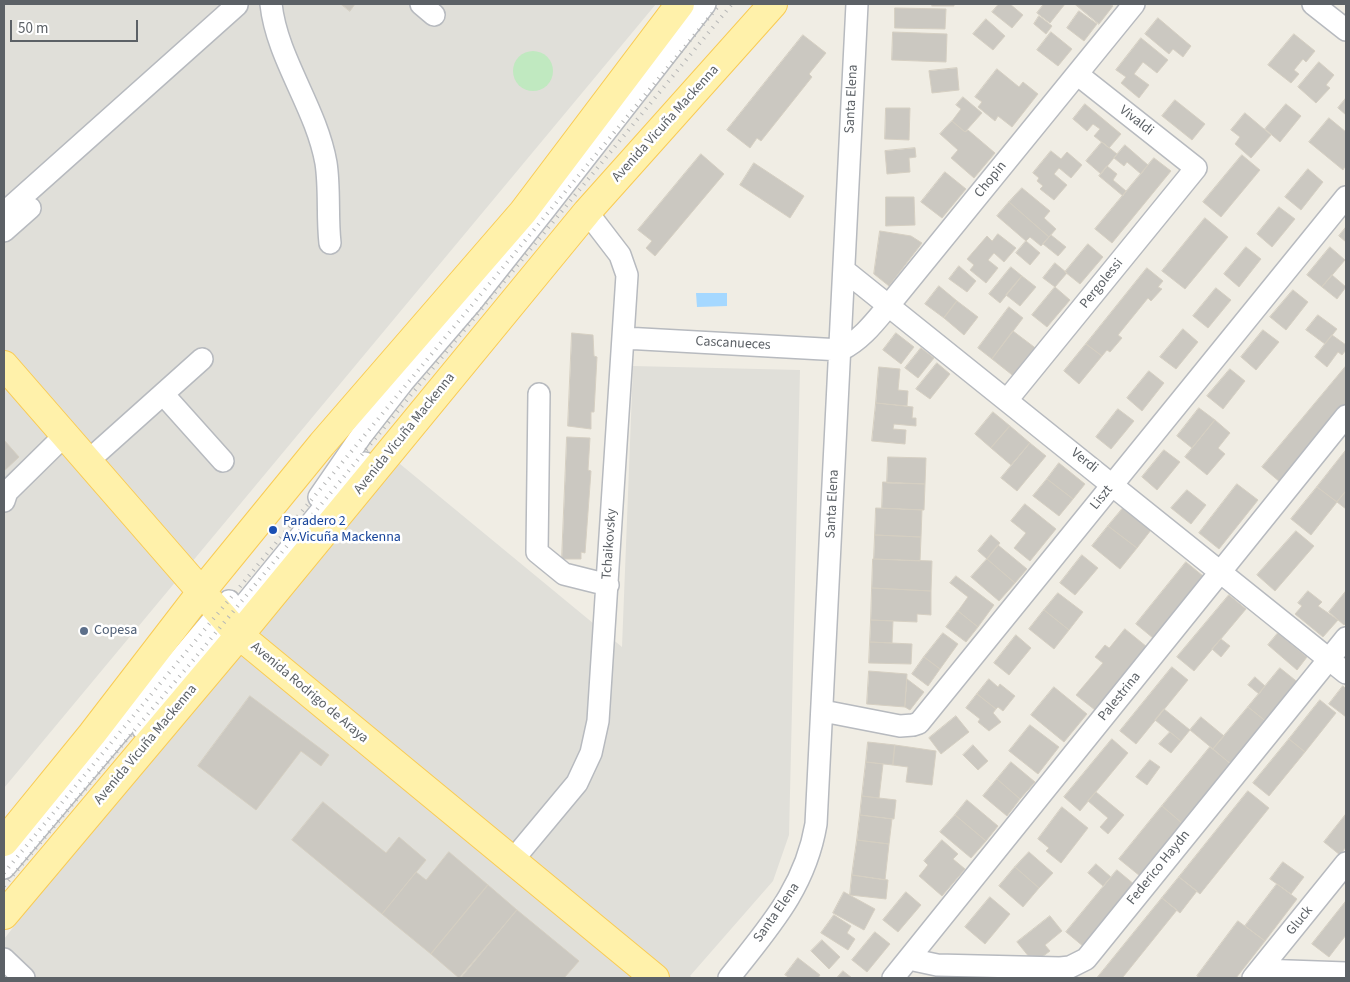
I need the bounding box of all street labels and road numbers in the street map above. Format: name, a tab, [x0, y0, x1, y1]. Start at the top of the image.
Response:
street label: Avenida Vicuña Mackenna	[609, 62, 723, 186]
street label: Santa Elena	[842, 64, 862, 134]
street label: Vivaldi	[1116, 102, 1156, 140]
street label: Chopin	[971, 158, 1011, 202]
street label: Pergolessi	[1077, 256, 1127, 312]
street label: Cascanueces	[695, 334, 771, 354]
street label: Avenida Vicuña Mackenna	[351, 370, 459, 498]
street label: Verdi	[1067, 445, 1101, 477]
street label: Santa Elena	[823, 469, 843, 539]
street label: Liszt	[1087, 482, 1117, 514]
street label: Tchaikovsky	[599, 508, 621, 580]
street label: Avenida Rodrigo de Araya	[247, 639, 371, 747]
street label: Palestrina	[1095, 669, 1145, 725]
street label: Avenida Vicuña Mackenna	[91, 682, 201, 808]
street label: Federico Haydn	[1124, 827, 1194, 909]
street label: Santa Elena	[750, 880, 804, 946]
street label: Gluck	[1283, 903, 1317, 939]

